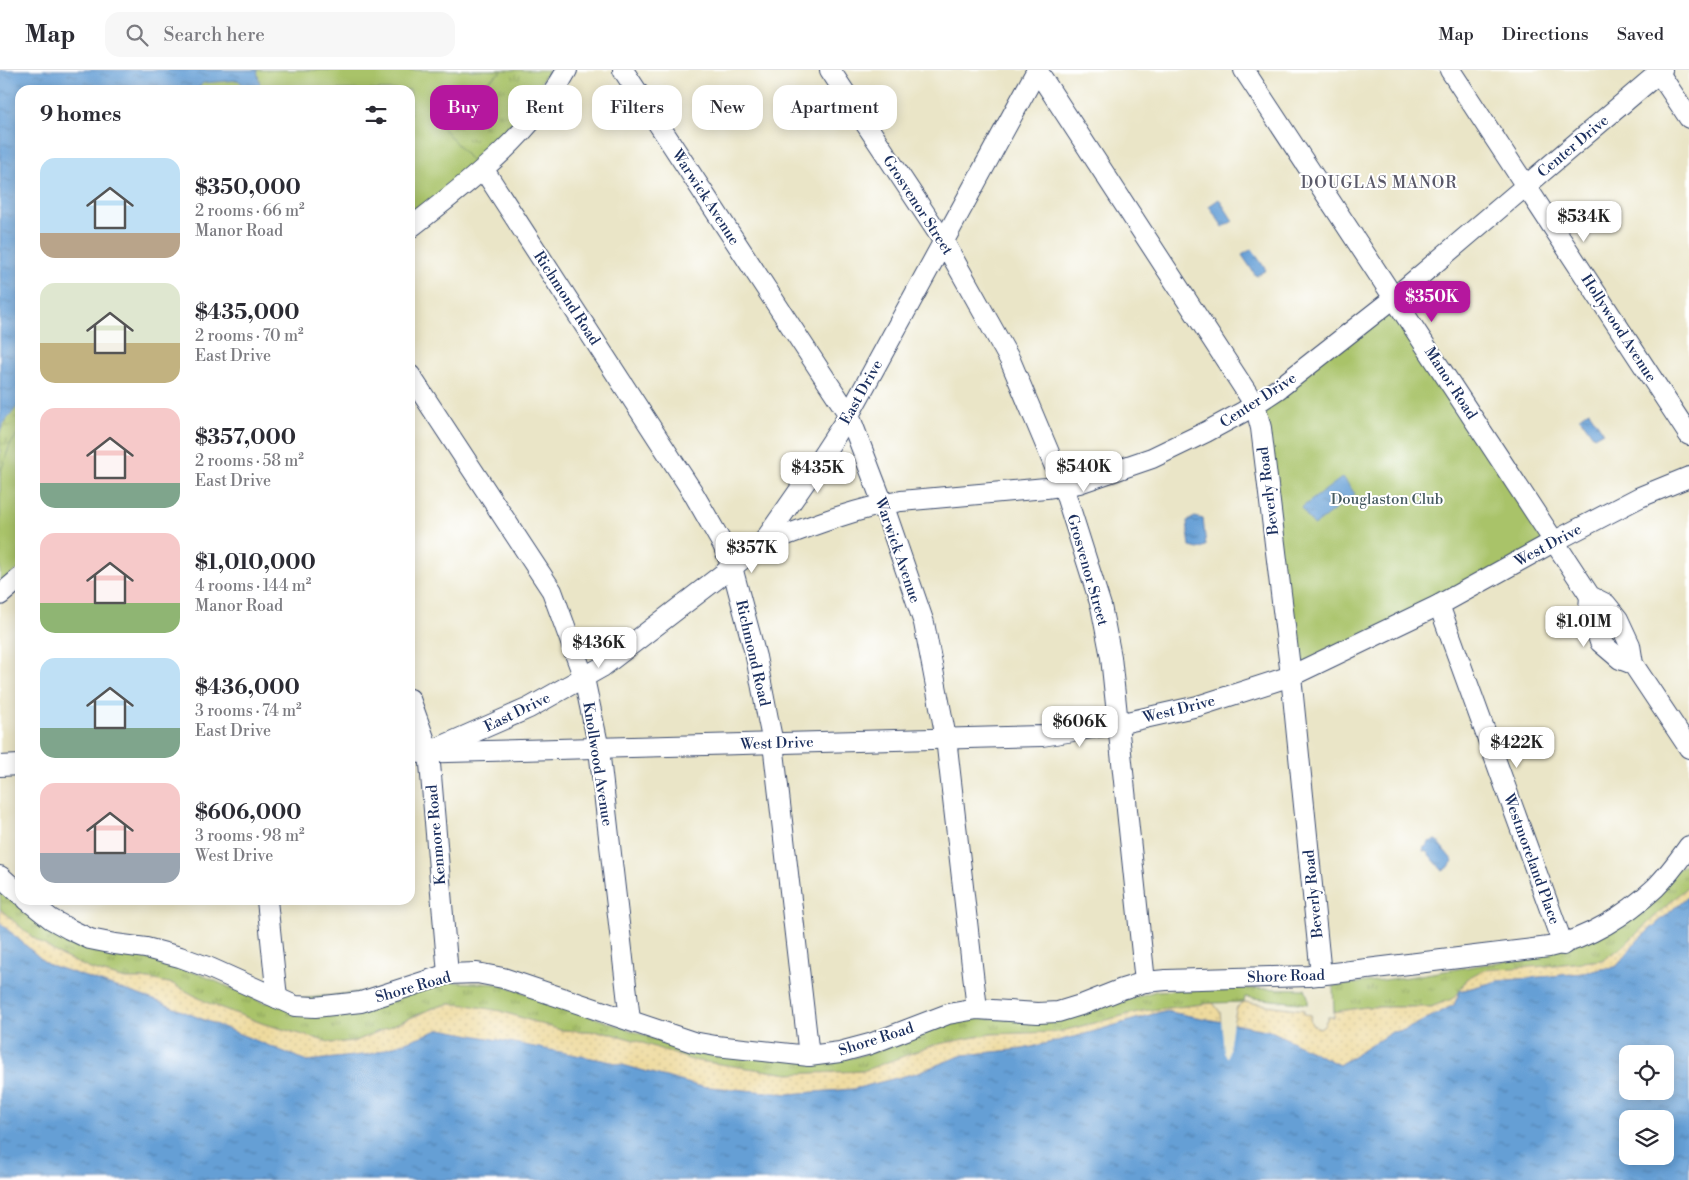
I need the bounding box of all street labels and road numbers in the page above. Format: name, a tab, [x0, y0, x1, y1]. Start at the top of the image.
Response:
street label: Center Drive	[1534, 111, 1613, 182]
street label: Warwick Avenue	[667, 145, 744, 249]
street label: Grosvenor Street	[878, 152, 957, 259]
street label: Richmond Road	[529, 248, 604, 349]
street label: Hollywood Avenue	[1577, 271, 1661, 386]
street label: Manor Road	[1420, 343, 1481, 423]
street label: East Drive	[836, 356, 887, 428]
street label: Center Drive	[1216, 369, 1300, 432]
street label: Beverly Road	[1254, 445, 1283, 537]
street label: Warwick Avenue	[870, 494, 924, 605]
street label: Grosvenor Street	[1063, 512, 1113, 629]
street label: West Drive	[1510, 520, 1585, 572]
street label: Richmond Road	[731, 598, 774, 709]
street label: East Drive	[481, 688, 553, 737]
street label: West Drive	[1140, 691, 1217, 728]
street label: Knollwood Avenue	[578, 701, 617, 827]
street label: West Drive	[739, 733, 814, 754]
street label: Kenmore Road	[423, 783, 450, 886]
street label: Westmoreland Place	[1499, 790, 1564, 927]
street label: Beverly Road	[1299, 848, 1328, 940]
street label: Shore Road	[1247, 966, 1326, 987]
street label: Shore Road	[373, 967, 454, 1007]
street label: Shore Road	[836, 1018, 917, 1061]

